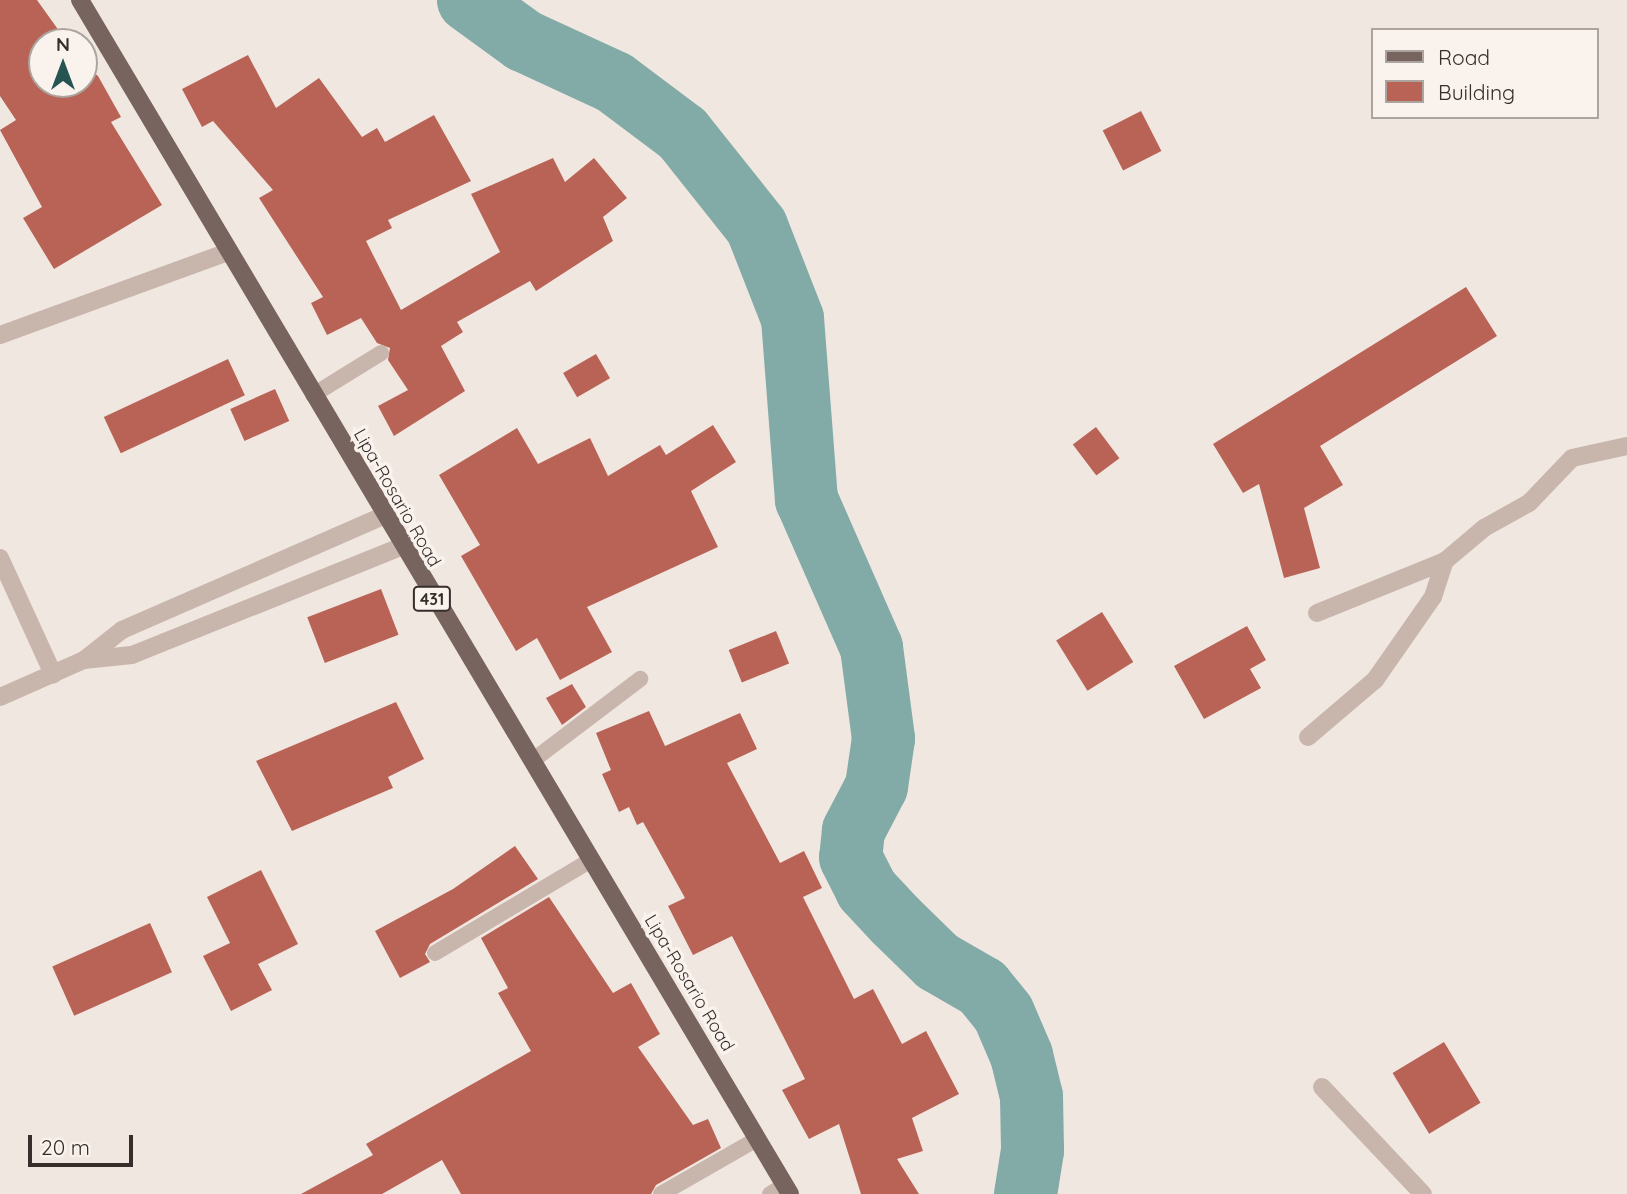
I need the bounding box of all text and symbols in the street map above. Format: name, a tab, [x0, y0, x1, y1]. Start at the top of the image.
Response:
north arrow	[28, 28, 98, 98]
legend	[1372, 28, 1599, 119]
text: N	[56, 32, 70, 56]
text: Road	[1438, 44, 1490, 70]
text: Building	[1438, 79, 1515, 105]
street label: Lipa-Rosario Road	[349, 425, 445, 571]
road number: 431	[413, 586, 451, 612]
street label: Lipa-Rosario Road	[640, 911, 738, 1055]
scale bar	[32, 1120, 136, 1164]
text: 20 m	[41, 1134, 90, 1160]

